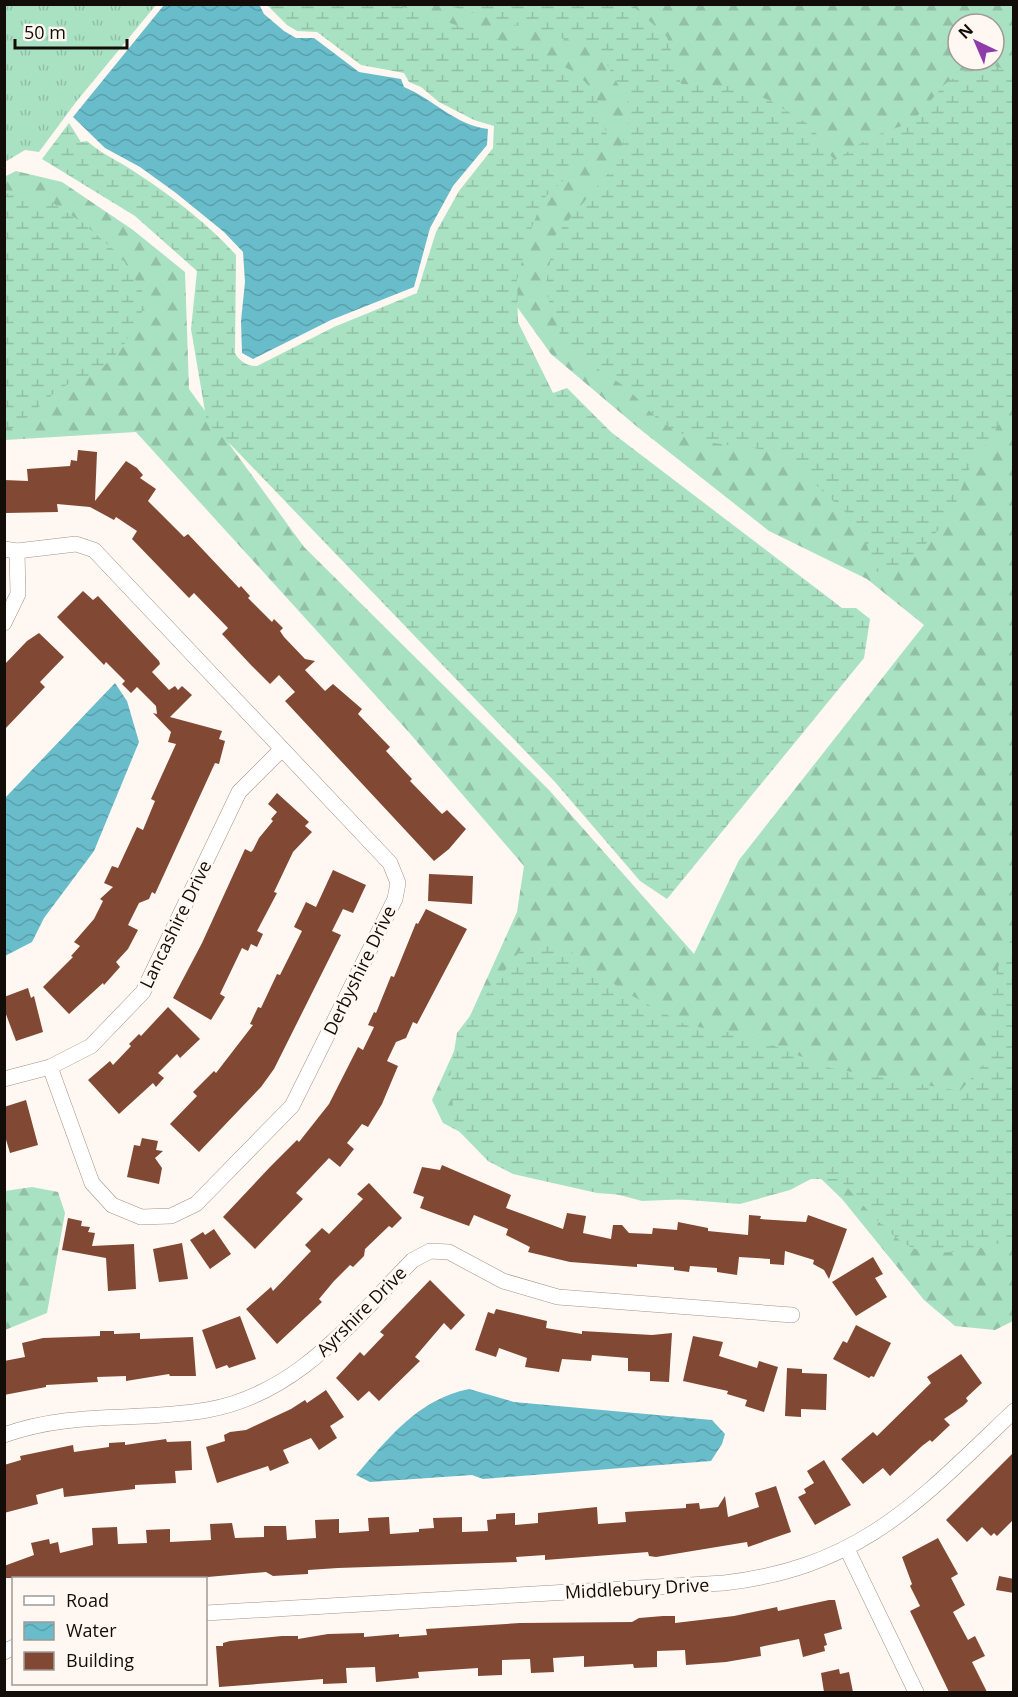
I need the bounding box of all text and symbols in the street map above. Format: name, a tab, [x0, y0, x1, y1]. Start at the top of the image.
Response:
scale bar	[15, 12, 128, 50]
north arrow	[946, 12, 1006, 72]
text: N	[953, 19, 978, 44]
text: 50 m	[24, 20, 66, 44]
street label: Lancashire Drive	[134, 856, 216, 992]
street label: Derbyshire Drive	[317, 901, 401, 1039]
street label: Ayrshire Drive	[311, 1261, 411, 1361]
street label: Middlebury Drive	[564, 1572, 710, 1604]
legend	[12, 1577, 207, 1685]
text: Road	[66, 1588, 109, 1612]
text: Water	[66, 1618, 117, 1642]
text: Building	[66, 1648, 134, 1672]

